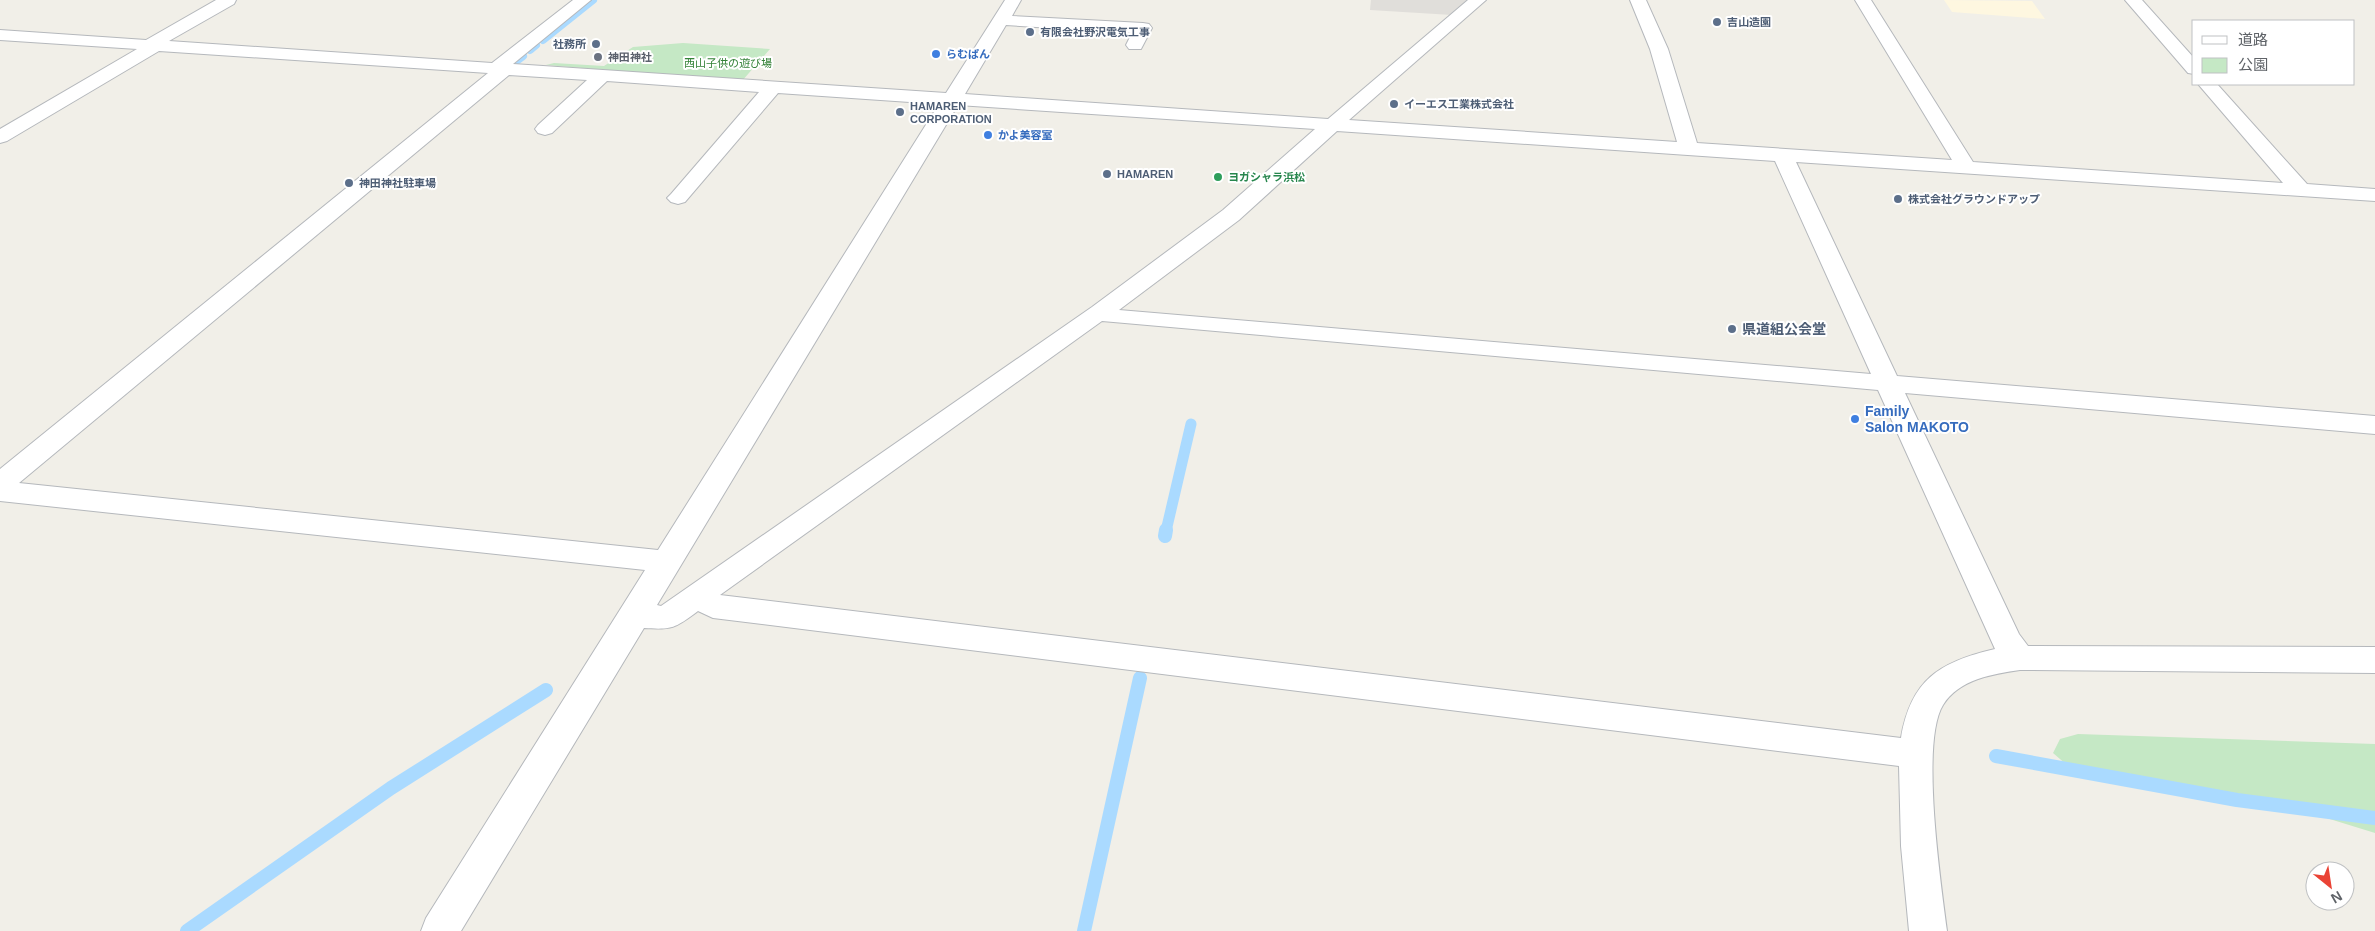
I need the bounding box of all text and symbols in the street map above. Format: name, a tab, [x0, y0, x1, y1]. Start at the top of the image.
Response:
marker: 吉山造園	[1711, 16, 1723, 28]
place label: 吉山造園	[1727, 16, 1771, 28]
legend	[2192, 20, 2355, 85]
marker: 有限会社野沢電気工事	[1024, 26, 1036, 38]
place label: 有限会社野沢電気工事	[1040, 26, 1150, 38]
text: 道路	[2238, 31, 2268, 48]
place label: 社務所	[553, 38, 586, 50]
marker: 社務所	[590, 38, 602, 50]
marker: らむぱん	[930, 48, 942, 60]
place label: らむぱん	[946, 48, 990, 60]
marker: 神田神社	[592, 51, 604, 63]
place label: 神田神社	[608, 51, 652, 63]
text: 公園	[2238, 56, 2268, 73]
park label: 西山子供の遊び場	[684, 57, 772, 69]
marker: イーエス工業株式会社	[1388, 98, 1400, 110]
place label: イーエス工業株式会社	[1404, 98, 1514, 110]
place label: HAMAREN CORPORATION	[910, 100, 992, 125]
marker: HAMAREN CORPORATION	[894, 106, 906, 118]
marker: かよ美容室	[982, 129, 994, 141]
place label: かよ美容室	[998, 129, 1052, 141]
marker: HAMAREN	[1101, 168, 1113, 180]
place label: HAMAREN	[1117, 168, 1173, 180]
marker: ヨガシャラ浜松	[1212, 171, 1224, 183]
place label: ヨガシャラ浜松	[1228, 171, 1305, 183]
marker: 神田神社駐車場	[343, 177, 355, 189]
place label: 神田神社駐車場	[359, 177, 436, 189]
marker: 株式会社グラウンドアップ	[1892, 193, 1904, 205]
place label: 株式会社グラウンドアップ	[1908, 193, 2040, 205]
place label: 県道組公会堂	[1742, 321, 1826, 337]
marker: 県道組公会堂	[1726, 323, 1738, 335]
place label: Family Salon MAKOTO	[1865, 403, 1969, 435]
marker: Family Salon MAKOTO	[1849, 413, 1861, 425]
north arrow	[2305, 861, 2355, 911]
text: N	[2328, 888, 2345, 907]

